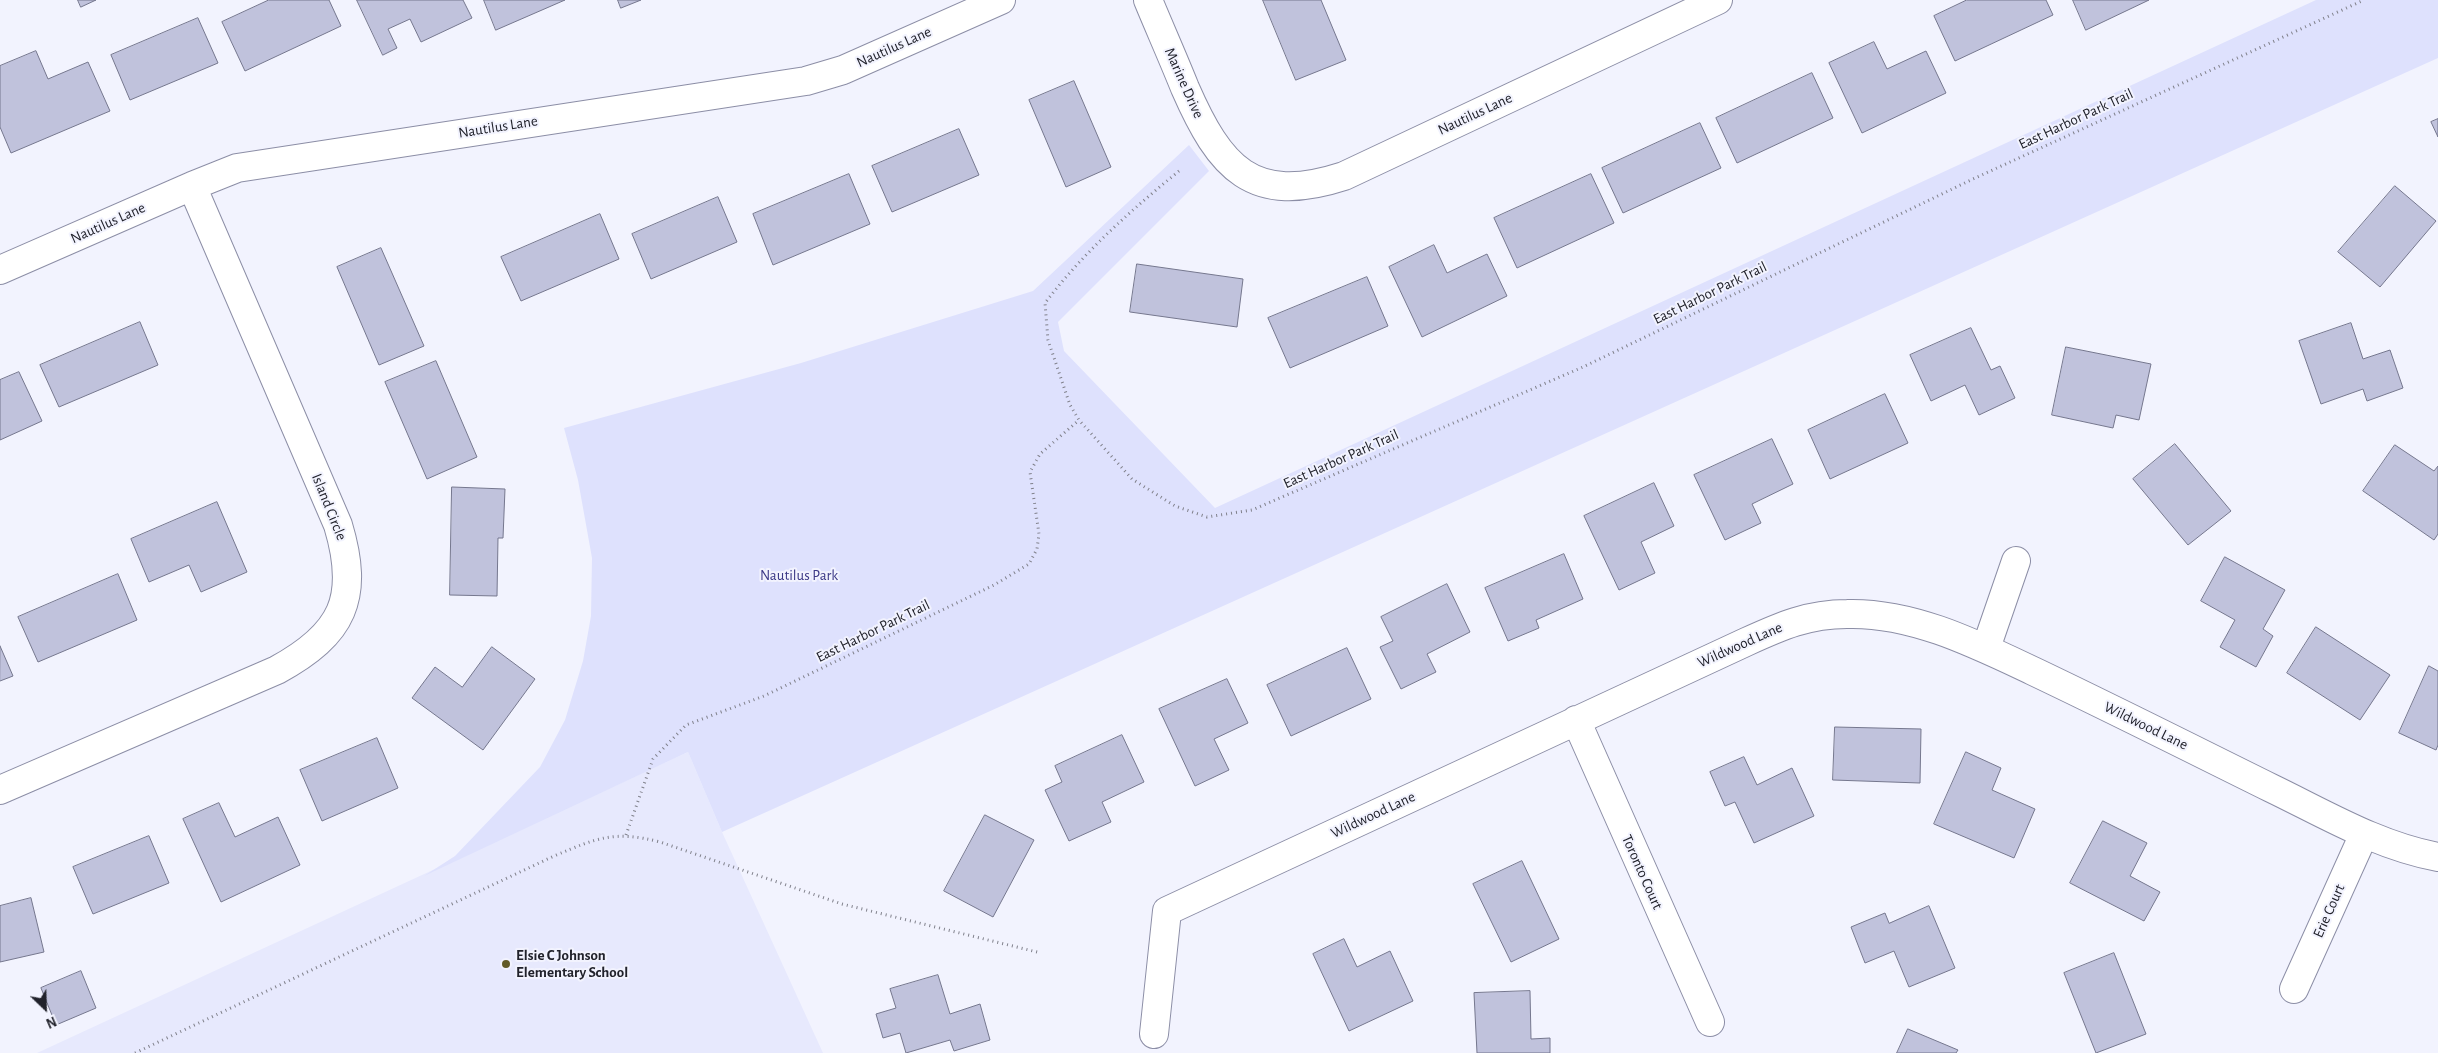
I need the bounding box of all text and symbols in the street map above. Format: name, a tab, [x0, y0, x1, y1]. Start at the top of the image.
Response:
street label: Nautilus Lane	[854, 23, 934, 71]
street label: Marine Drive	[1160, 45, 1208, 121]
street label: East Harbor Park Trail	[2016, 85, 2136, 153]
street label: Nautilus Lane	[1435, 89, 1515, 139]
street label: Nautilus Lane	[457, 112, 539, 142]
street label: Nautilus Lane	[68, 199, 148, 247]
street label: East Harbor Park Trail	[1650, 258, 1770, 328]
street label: East Harbor Park Trail	[1281, 426, 1401, 492]
street label: Island Circle	[307, 471, 351, 543]
park label: Nautilus Park	[760, 566, 838, 584]
street label: East Harbor Park Trail	[813, 596, 933, 666]
street label: Wildwood Lane	[1695, 618, 1785, 672]
street label: Wildwood Lane	[2101, 698, 2191, 754]
street label: Wildwood Lane	[1328, 788, 1418, 842]
street label: Toronto Court	[1618, 832, 1666, 912]
street label: Erie Court	[2309, 881, 2349, 941]
place label: Elsie C Johnson Elementary School	[516, 946, 628, 981]
marker: Elsie C Johnson Elementary School	[500, 958, 512, 970]
north arrow	[20, 983, 70, 1033]
text: N	[44, 1013, 58, 1030]

